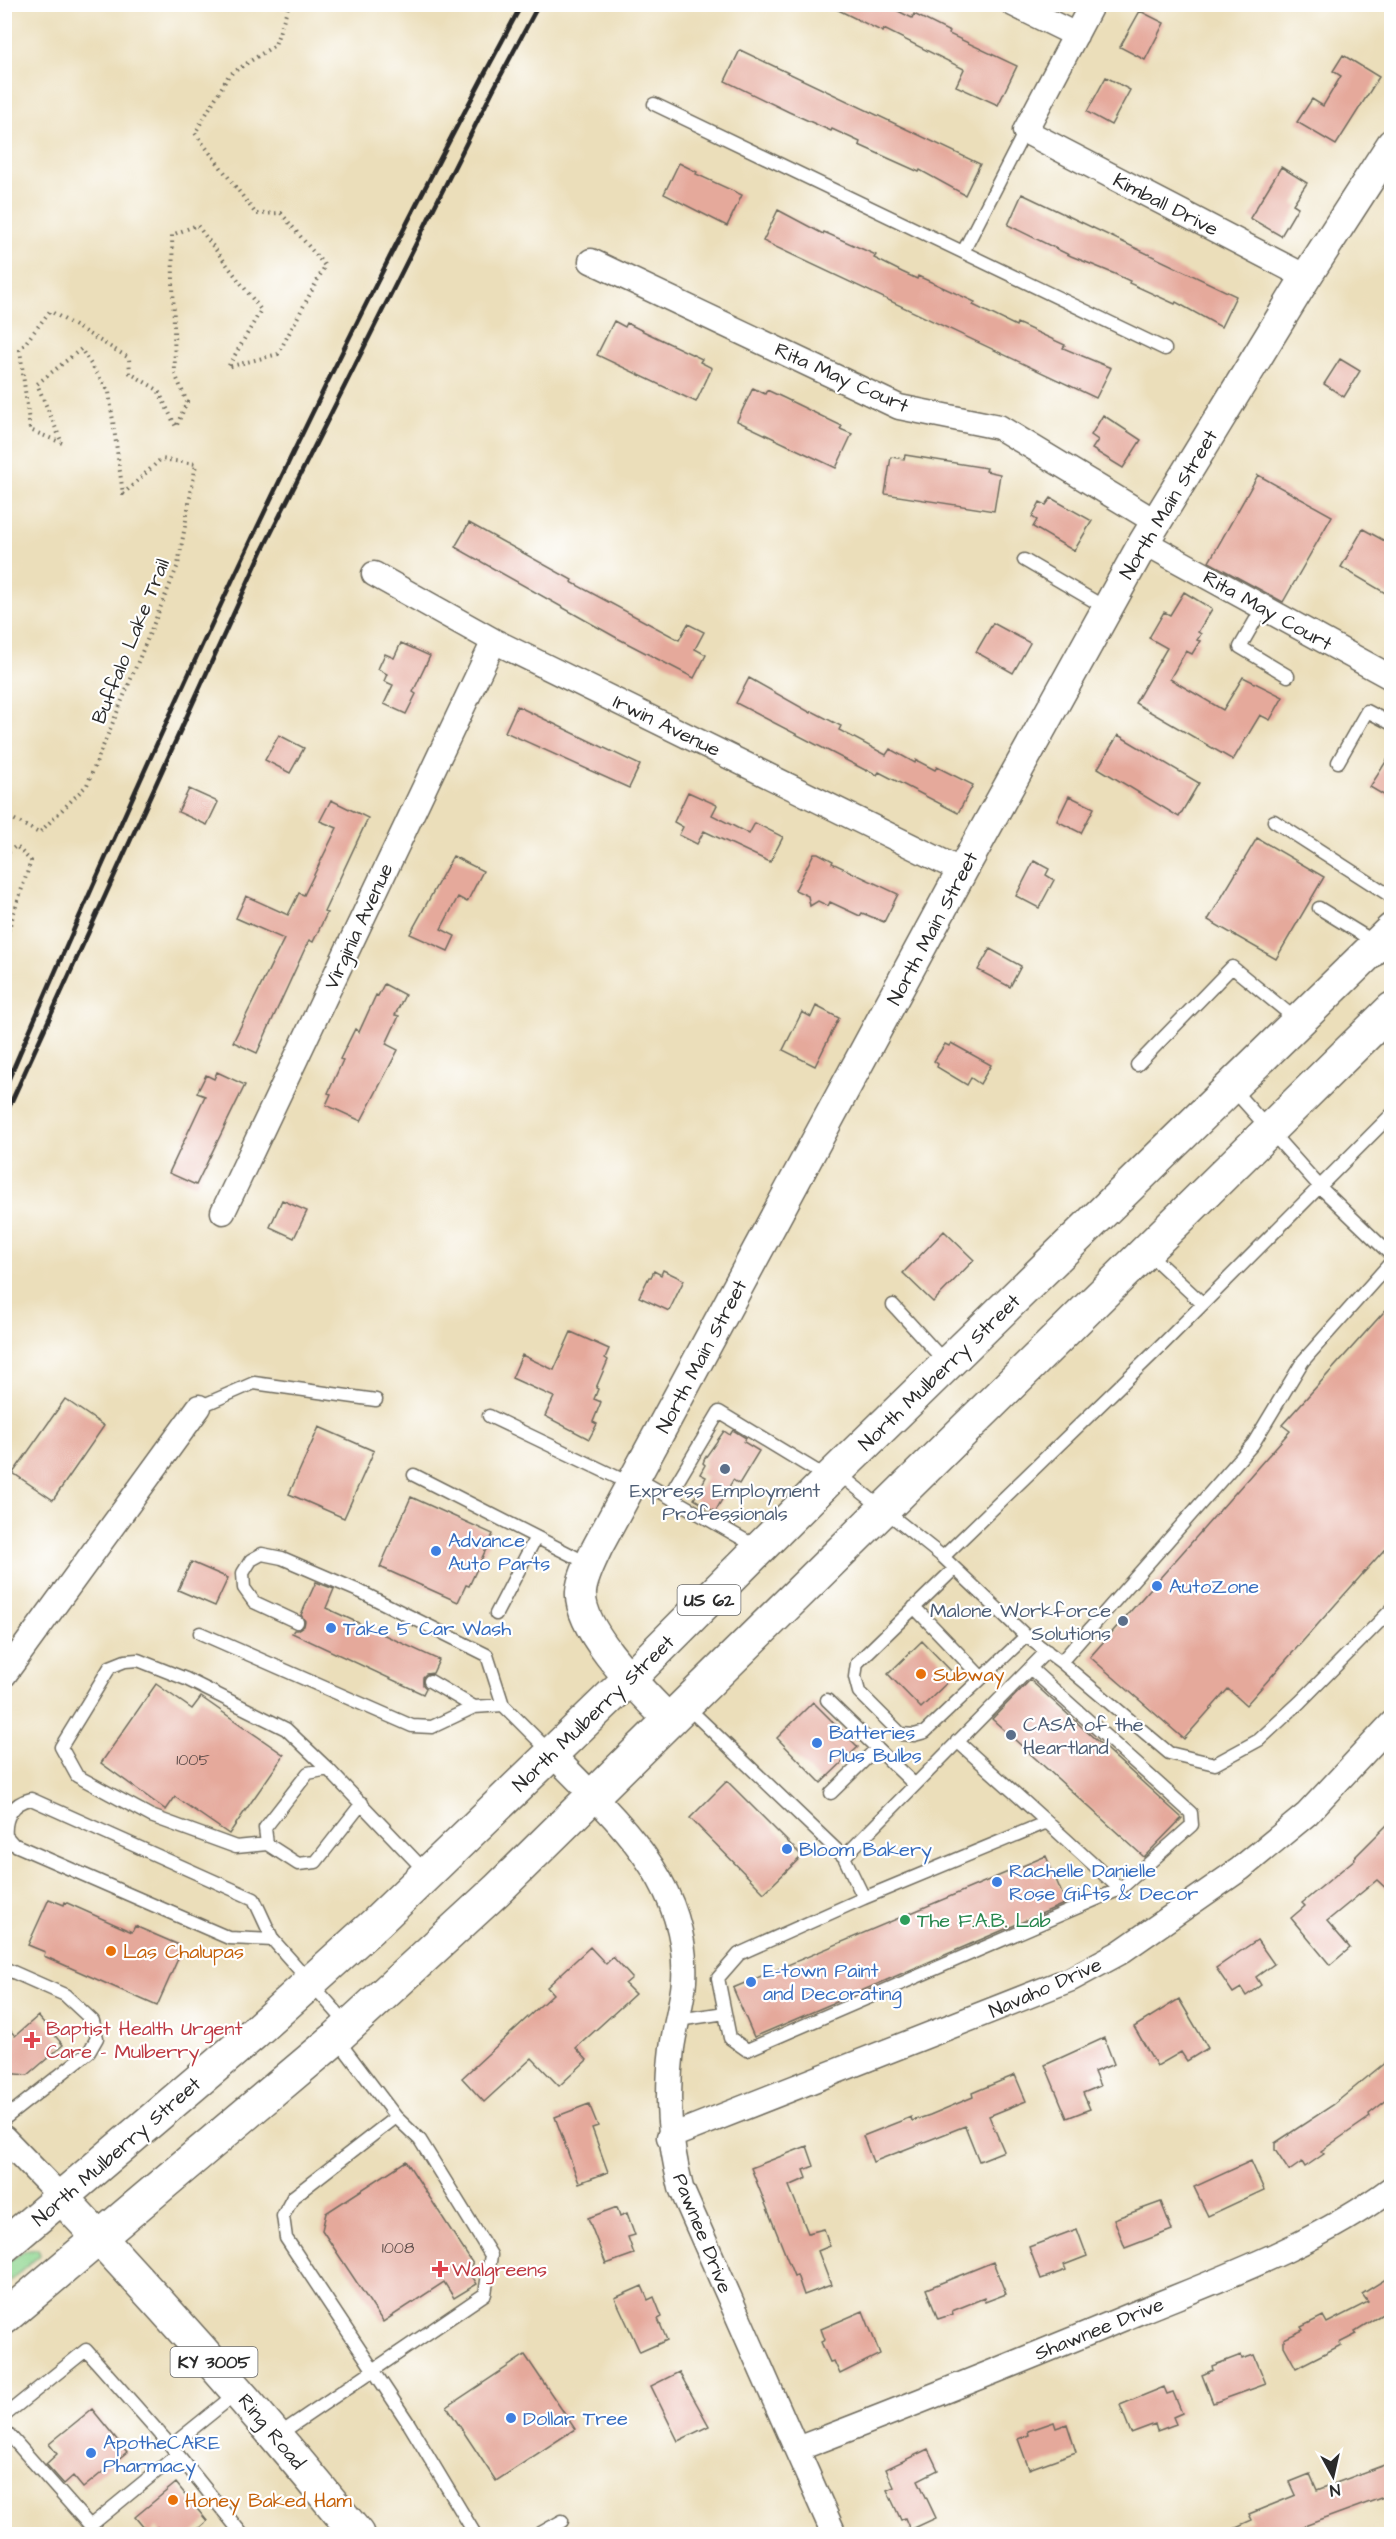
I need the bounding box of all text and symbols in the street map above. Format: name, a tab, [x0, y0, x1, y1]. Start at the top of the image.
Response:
street label: Kimball Drive	[1108, 166, 1223, 243]
street label: Rita May Court	[770, 336, 913, 421]
street label: North Main Street	[1113, 424, 1225, 585]
street label: Buffalo Lake Trail	[85, 555, 177, 728]
street label: Rita May Court	[1197, 564, 1337, 659]
street label: Irwin Avenue	[608, 688, 725, 764]
street label: North Main Street	[881, 847, 985, 1010]
street label: Virginia Avenue	[317, 859, 401, 994]
street label: North Main Street	[650, 1275, 754, 1438]
street label: North Mulberry Street	[852, 1288, 1028, 1458]
marker: Express Employment Professionals	[718, 1462, 732, 1476]
place label: Express Employment Professionals	[630, 1477, 820, 1528]
place label: Advance Auto Parts	[448, 1527, 550, 1578]
marker: Advance Auto Parts	[429, 1544, 443, 1558]
place label: AutoZone	[1169, 1573, 1259, 1601]
marker: AutoZone	[1150, 1579, 1164, 1593]
road number: US 62	[678, 1585, 740, 1615]
place label: Malone Workforce Solutions	[930, 1597, 1111, 1648]
marker: Malone Workforce Solutions	[1116, 1614, 1130, 1628]
place label: Take 5 Car Wash	[343, 1615, 511, 1643]
marker: Take 5 Car Wash	[324, 1621, 338, 1635]
street label: North Mulberry Street	[506, 1629, 682, 1799]
place label: Subway	[933, 1661, 1005, 1690]
marker: Subway	[914, 1667, 928, 1681]
place label: CASA of the Heartland	[1023, 1711, 1144, 1762]
place label: Batteries Plus Bulbs	[829, 1719, 922, 1770]
marker: CASA of the Heartland	[1004, 1728, 1018, 1742]
marker: Batteries Plus Bulbs	[810, 1736, 824, 1750]
house number: 1005	[176, 1749, 210, 1771]
place label: Bloom Bakery	[799, 1836, 932, 1865]
marker: Bloom Bakery	[780, 1842, 794, 1856]
place label: Rachelle Danielle Rose Gifts & Decor	[1009, 1857, 1198, 1908]
marker: Rachelle Danielle Rose Gifts & Decor	[990, 1875, 1004, 1889]
place label: The F.A.B. Lab	[917, 1907, 1051, 1935]
marker: The F.A.B. Lab	[898, 1913, 912, 1927]
place label: Las Chalupas	[123, 1938, 244, 1966]
marker: Las Chalupas	[104, 1944, 118, 1958]
street label: Navaho Drive	[985, 1951, 1106, 2025]
place label: E-town Paint and Decorating	[763, 1957, 902, 2009]
marker: E-town Paint and Decorating	[744, 1975, 758, 1989]
place label: Baptist Health Urgent Care - Mulberry	[46, 2015, 243, 2067]
marker: Baptist Health Urgent Care - Mulberry	[23, 2031, 41, 2049]
street label: North Mulberry Street	[26, 2071, 208, 2234]
street label: Pawnee Drive	[665, 2169, 739, 2298]
house number: 1008	[382, 2237, 414, 2259]
place label: Walgreens	[452, 2256, 547, 2285]
marker: Walgreens	[433, 2262, 447, 2276]
street label: Shawnee Drive	[1031, 2290, 1168, 2368]
road number: KY 3005	[170, 2347, 258, 2377]
street label: Ring Road	[230, 2388, 311, 2476]
place label: Dollar Tree	[523, 2405, 628, 2433]
marker: Dollar Tree	[504, 2411, 518, 2425]
place label: ApotheCARE Pharmacy	[103, 2429, 220, 2481]
marker: ApotheCARE Pharmacy	[84, 2446, 98, 2460]
north arrow	[1303, 2446, 1363, 2506]
text: N	[1328, 2478, 1341, 2501]
place label: Honey Baked Ham	[185, 2487, 352, 2516]
marker: Honey Baked Ham	[166, 2493, 180, 2507]

